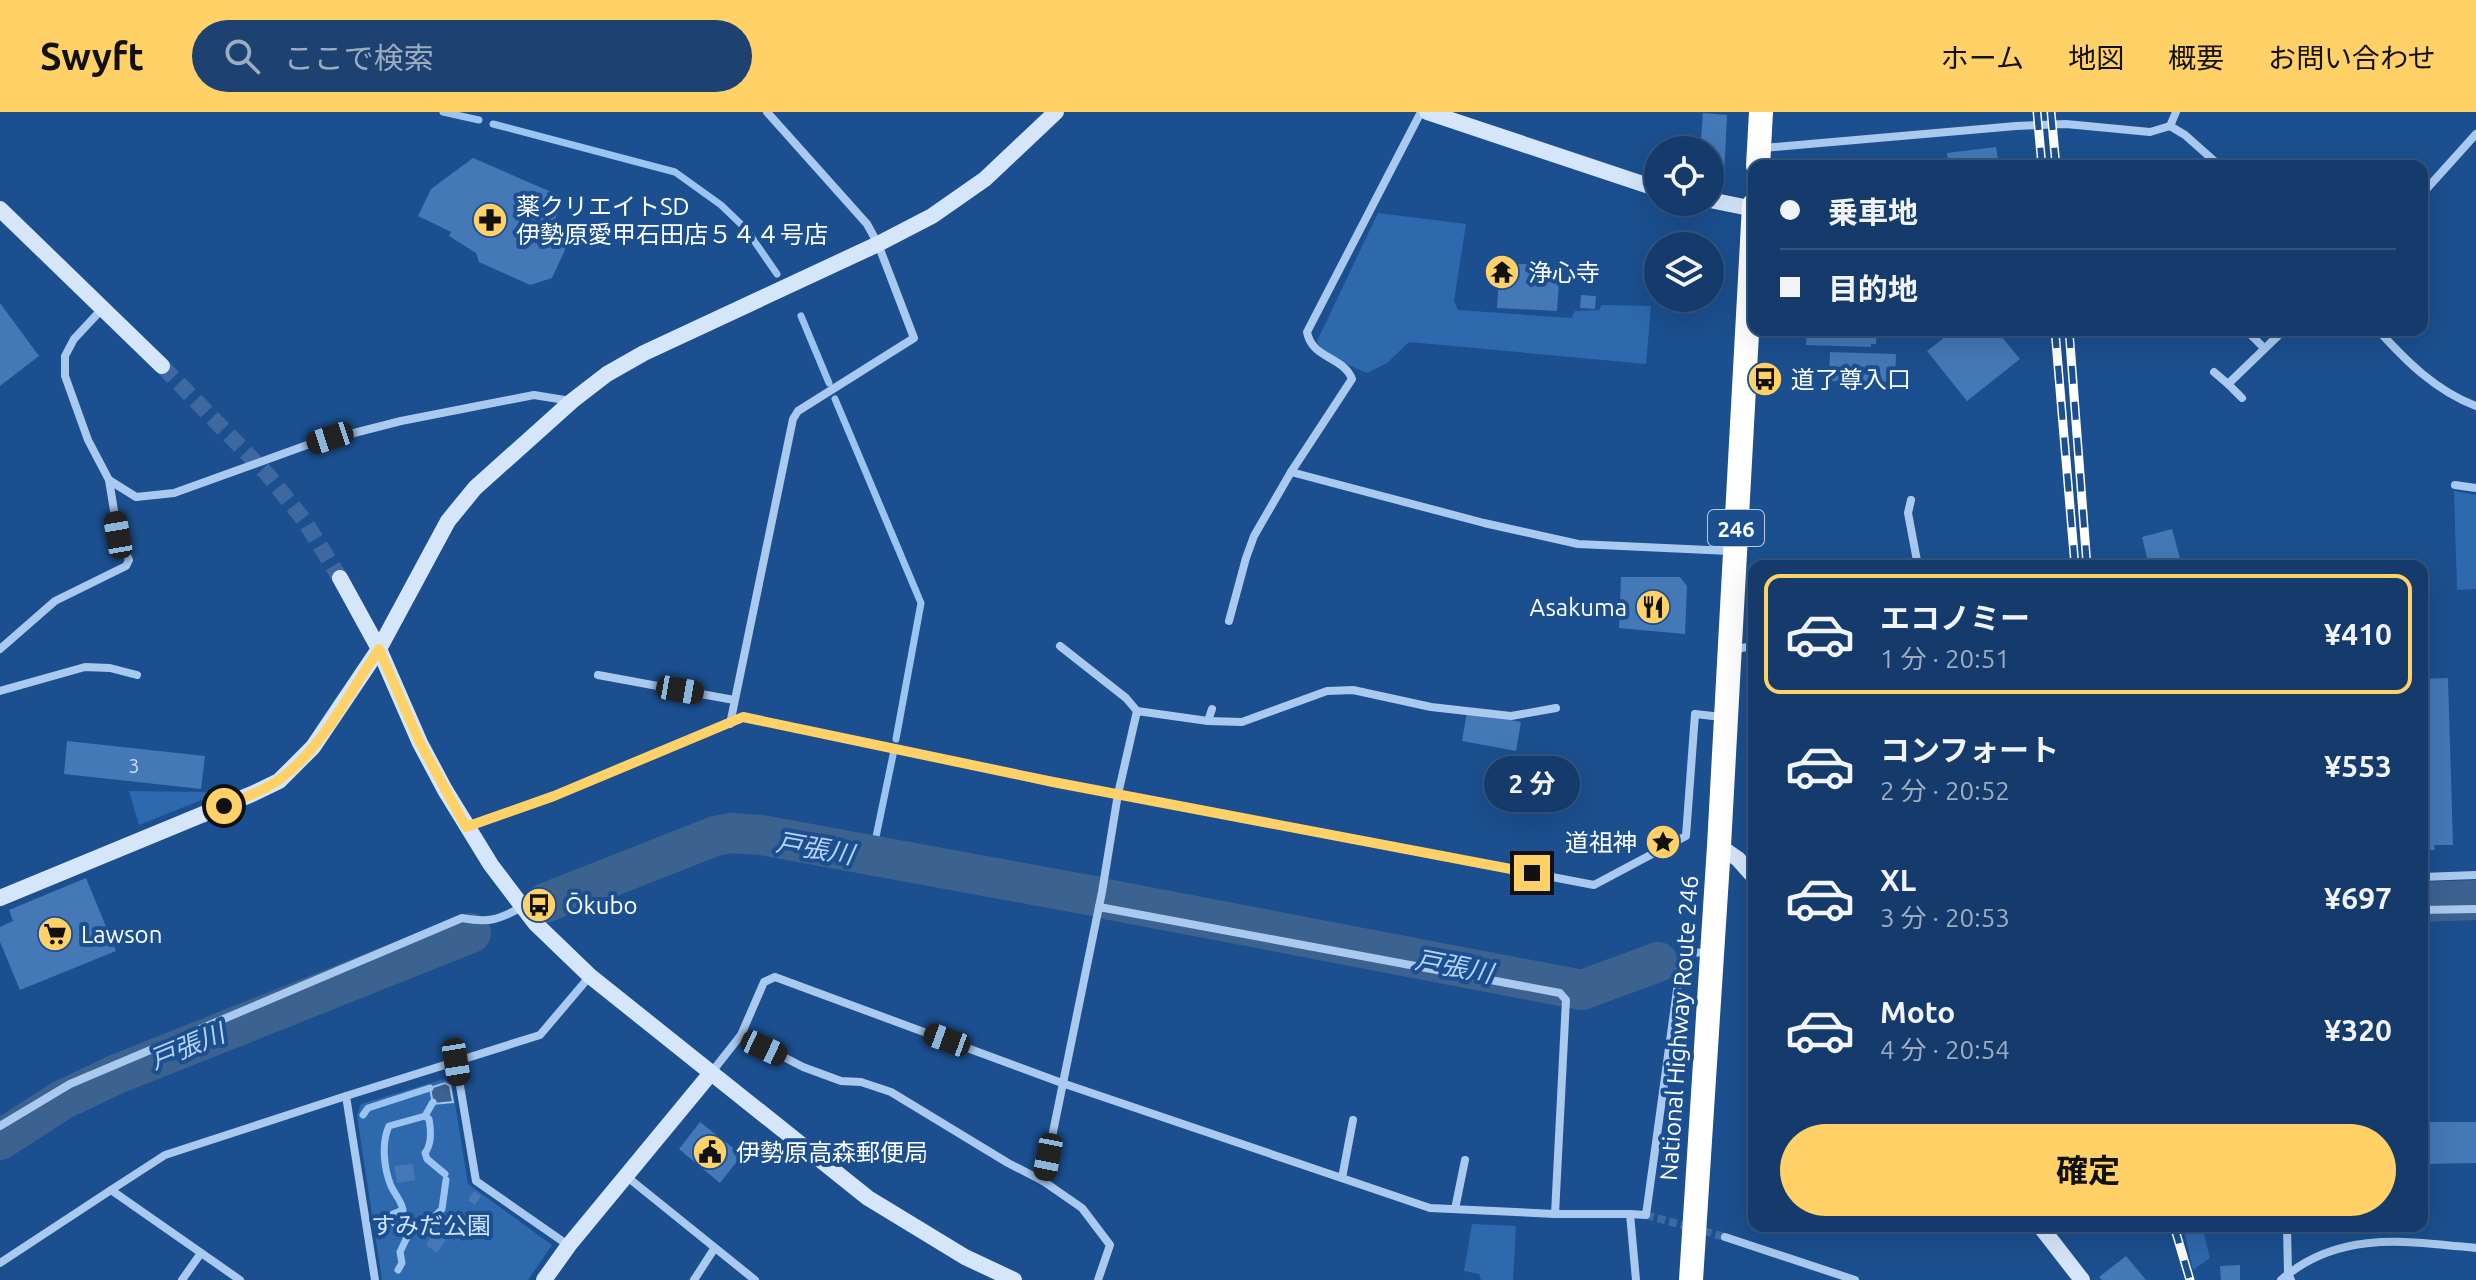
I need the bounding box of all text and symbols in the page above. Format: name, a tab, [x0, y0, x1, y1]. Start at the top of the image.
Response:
search box	[192, 20, 752, 92]
icon: search	[220, 34, 264, 78]
text: Swyft	[40, 35, 144, 77]
text: ここで検索	[284, 41, 434, 75]
text: ホーム	[1941, 42, 2024, 73]
text: 地図	[2068, 42, 2124, 73]
text: 概要	[2168, 42, 2224, 73]
text: お問い合わせ	[2268, 42, 2436, 73]
map controls	[1644, 136, 1724, 312]
button: locate	[1644, 136, 1724, 216]
place label: 薬クリエイトSD 伊勢原愛甲石田店５４４号店	[516, 193, 828, 248]
text: 乗車地	[1828, 195, 1918, 229]
pharmacy icon: 薬クリエイトSD 伊勢原愛甲石田店５４４号店	[471, 201, 509, 239]
button: layers	[1644, 232, 1724, 312]
temple icon: 浄心寺	[1483, 253, 1521, 291]
place label: 浄心寺	[1528, 259, 1600, 286]
text: 目的地	[1828, 272, 1918, 306]
bus stop icon: 道了尊入口	[1746, 360, 1784, 398]
place label: 道了尊入口	[1791, 366, 1911, 393]
car	[303, 419, 357, 457]
car	[102, 509, 134, 561]
road number: 246	[1708, 510, 1764, 546]
restaurant icon: Asakuma	[1634, 588, 1672, 626]
place label: Asakuma	[1529, 594, 1627, 621]
icon: car	[1784, 598, 1856, 670]
text: エコノミー	[1880, 601, 2030, 635]
text: ¥410	[2324, 617, 2392, 651]
text: 1 分 · 20:51	[1880, 644, 2010, 673]
car	[654, 674, 706, 706]
icon: car	[1784, 730, 1856, 802]
text: コンフォート	[1880, 733, 2059, 767]
text: ¥553	[2324, 749, 2392, 783]
house number: 3	[128, 754, 140, 777]
callout: 2 分	[1484, 757, 1580, 813]
text: 2 分	[1509, 769, 1555, 798]
text: 2 分 · 20:52	[1880, 776, 2010, 805]
route start	[206, 788, 242, 824]
place icon: 道祖神	[1644, 823, 1682, 861]
water label: 戸張川	[774, 827, 859, 870]
place label: 道祖神	[1565, 829, 1637, 856]
route end	[1514, 855, 1550, 891]
icon: car	[1784, 862, 1856, 934]
text: XL	[1880, 863, 1916, 897]
street label: National Highway Route 246	[1655, 874, 1703, 1182]
text: ¥697	[2324, 881, 2392, 915]
bus stop icon: Ōkubo	[520, 886, 558, 924]
place label: Ōkubo	[565, 892, 638, 919]
text: 3 分 · 20:53	[1880, 903, 2010, 932]
supermarket icon: Lawson	[36, 915, 74, 953]
place label: Lawson	[81, 921, 162, 948]
water label: 戸張川	[1413, 944, 1498, 988]
icon: car	[1784, 994, 1856, 1066]
text: Moto	[1880, 995, 1955, 1029]
text: ¥320	[2324, 1013, 2392, 1047]
water label: 戸張川	[145, 1017, 231, 1074]
car	[920, 1021, 974, 1059]
car	[737, 1027, 791, 1069]
text: 4 分 · 20:54	[1880, 1035, 2010, 1064]
car	[440, 1036, 472, 1088]
button: 確定	[1780, 1124, 2396, 1216]
car	[1032, 1131, 1064, 1183]
public building icon: 伊勢原高森郵便局	[691, 1133, 729, 1171]
place label: 伊勢原高森郵便局	[736, 1139, 928, 1166]
park label: すみだ公園	[371, 1212, 491, 1239]

